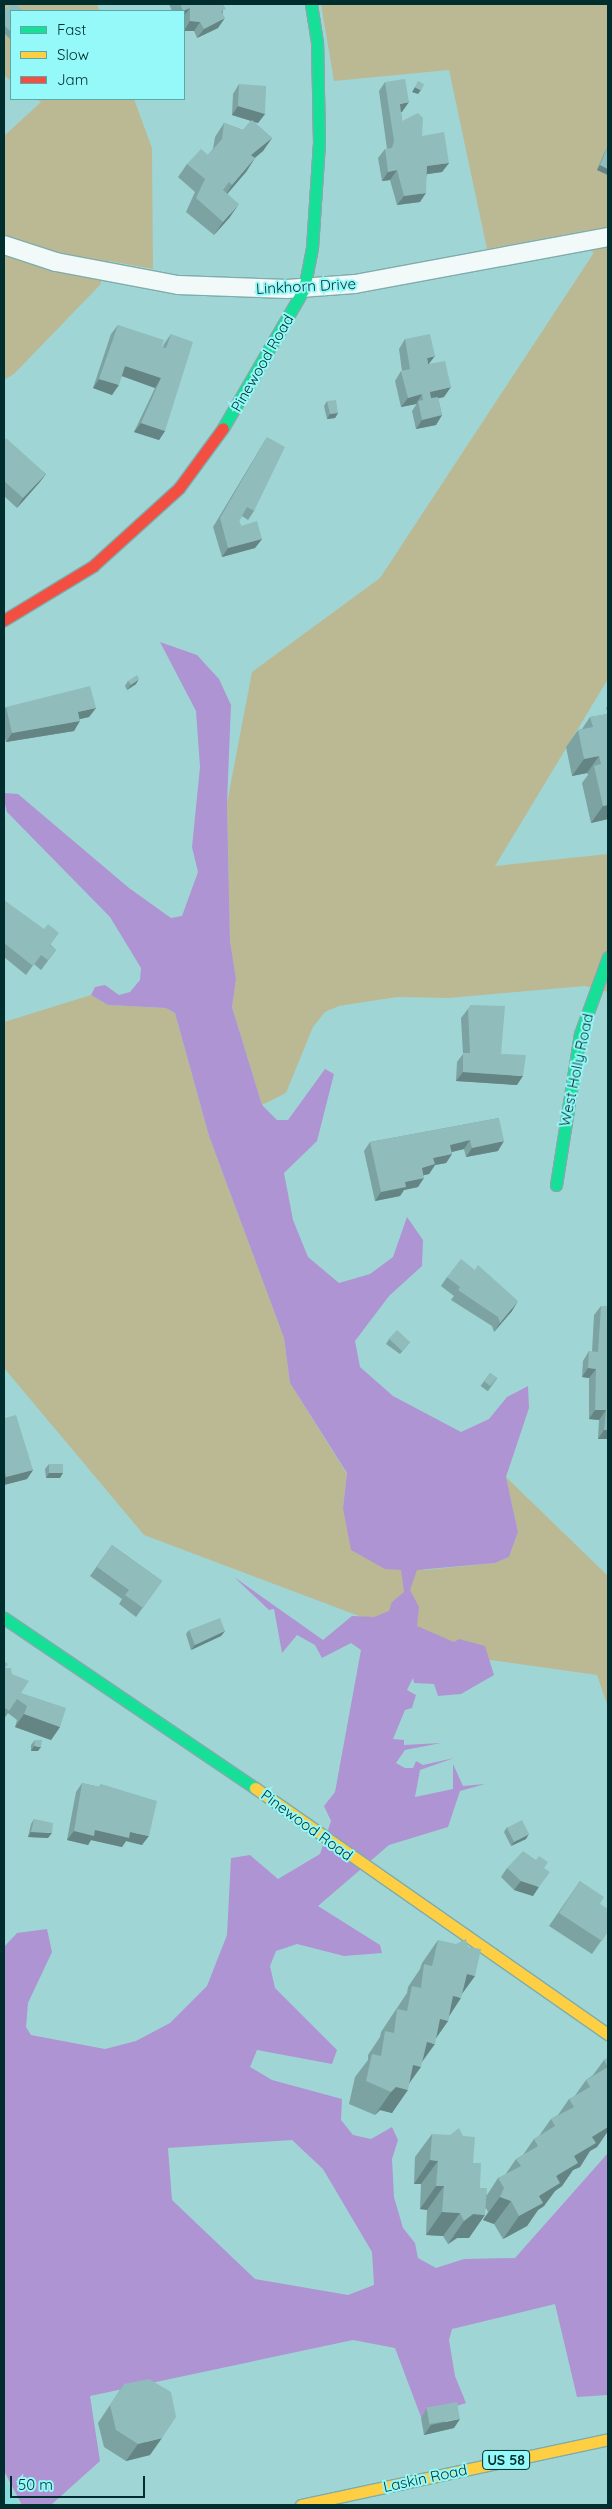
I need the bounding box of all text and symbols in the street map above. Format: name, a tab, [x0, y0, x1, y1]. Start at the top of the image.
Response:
legend	[10, 10, 185, 100]
text: Fast	[57, 20, 86, 39]
text: Slow	[57, 45, 89, 64]
text: Jam	[57, 70, 88, 89]
street label: Linkhorn Drive	[256, 274, 356, 298]
street label: Pinewood Road	[227, 311, 297, 415]
street label: West Holly Road	[555, 1012, 597, 1128]
street label: Pinewood Road	[258, 1786, 356, 1864]
road number: US 58	[481, 2448, 531, 2472]
street label: Laskin Road	[381, 2460, 469, 2496]
scale bar	[12, 2466, 148, 2498]
text: 50 m	[18, 2475, 53, 2494]

